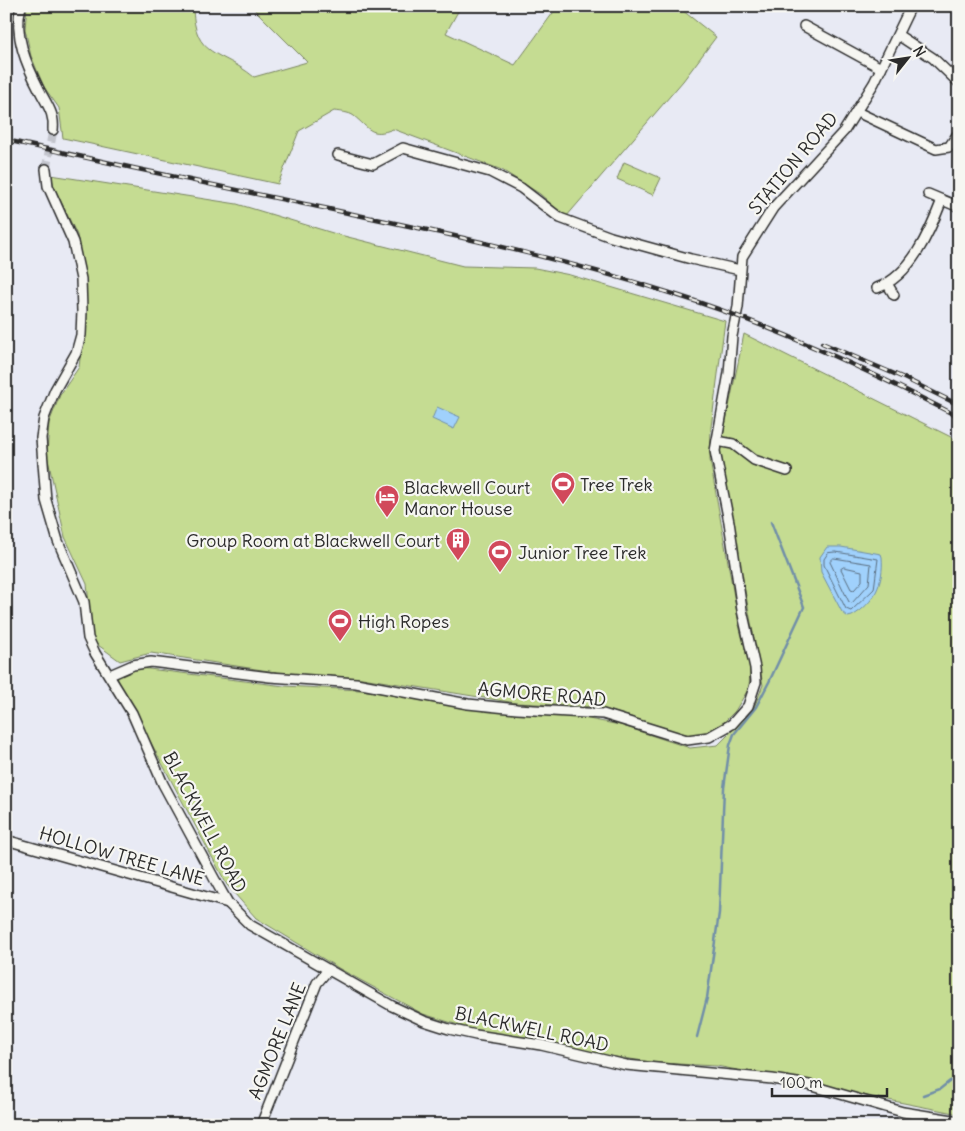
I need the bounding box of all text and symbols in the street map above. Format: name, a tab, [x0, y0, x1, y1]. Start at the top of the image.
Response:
north arrow	[882, 32, 932, 82]
text: N	[909, 43, 929, 60]
street label: STATION ROAD	[744, 107, 842, 219]
sports icon: Tree Trek	[550, 471, 576, 505]
place label: Tree Trek	[580, 473, 653, 496]
place label: Blackwell Court Manor House	[404, 476, 530, 520]
hotel icon: Blackwell Court Manor House	[374, 484, 400, 518]
building icon: Group Room at Blackwell Court	[445, 527, 471, 561]
place label: Group Room at Blackwell Court	[186, 529, 440, 552]
sports icon: Junior Tree Trek	[487, 539, 513, 573]
place label: Junior Tree Trek	[518, 541, 646, 564]
sports icon: High Ropes	[327, 608, 353, 642]
place label: High Ropes	[358, 610, 449, 633]
street label: AGMORE ROAD	[477, 677, 607, 711]
street label: BLACKWELL ROAD	[158, 747, 252, 897]
street label: HOLLOW TREE LANE	[37, 821, 207, 891]
street label: AGMORE LANE	[243, 979, 311, 1103]
street label: BLACKWELL ROAD	[453, 1001, 611, 1057]
scale bar	[772, 1066, 888, 1098]
text: 100 m	[780, 1073, 822, 1092]

